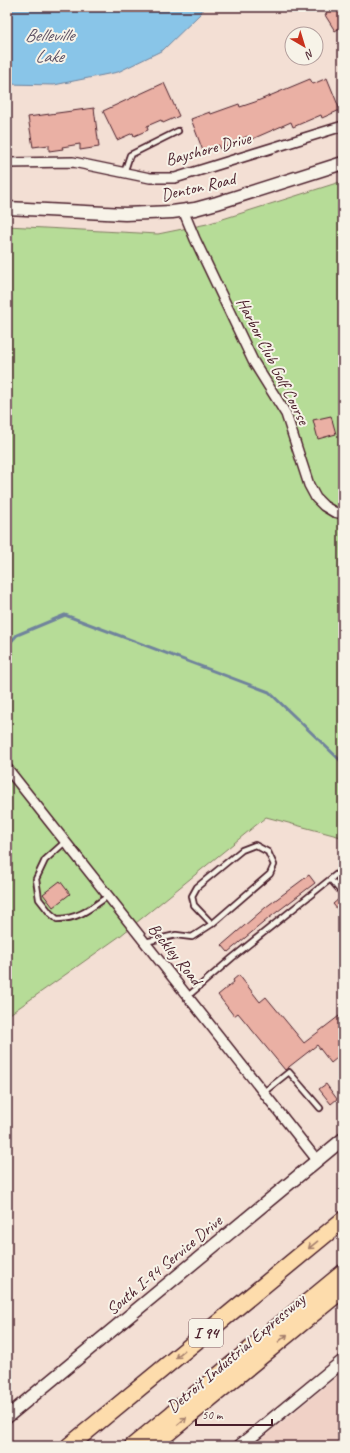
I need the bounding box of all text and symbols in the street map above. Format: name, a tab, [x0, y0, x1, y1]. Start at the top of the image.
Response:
water label: Belleville Lake	[25, 24, 76, 67]
north arrow	[284, 26, 324, 66]
text: N	[301, 46, 317, 63]
street label: Bayshore Drive	[163, 127, 254, 170]
street label: Denton Road	[159, 168, 239, 206]
street label: Harbor Club Golf Course	[232, 294, 315, 429]
street label: Beckley Road	[144, 919, 209, 992]
street label: South I-94 Service Drive	[102, 1210, 227, 1319]
one-way arrow	[308, 1240, 318, 1249]
street label: Detroit Industrial Expressway	[163, 1288, 310, 1417]
road number: I 94	[189, 1319, 223, 1347]
one-way arrow	[277, 1334, 288, 1343]
one-way arrow	[175, 1350, 186, 1359]
scale bar	[196, 1401, 272, 1427]
text: 50 m	[202, 1407, 224, 1423]
one-way arrow	[177, 1417, 188, 1426]

